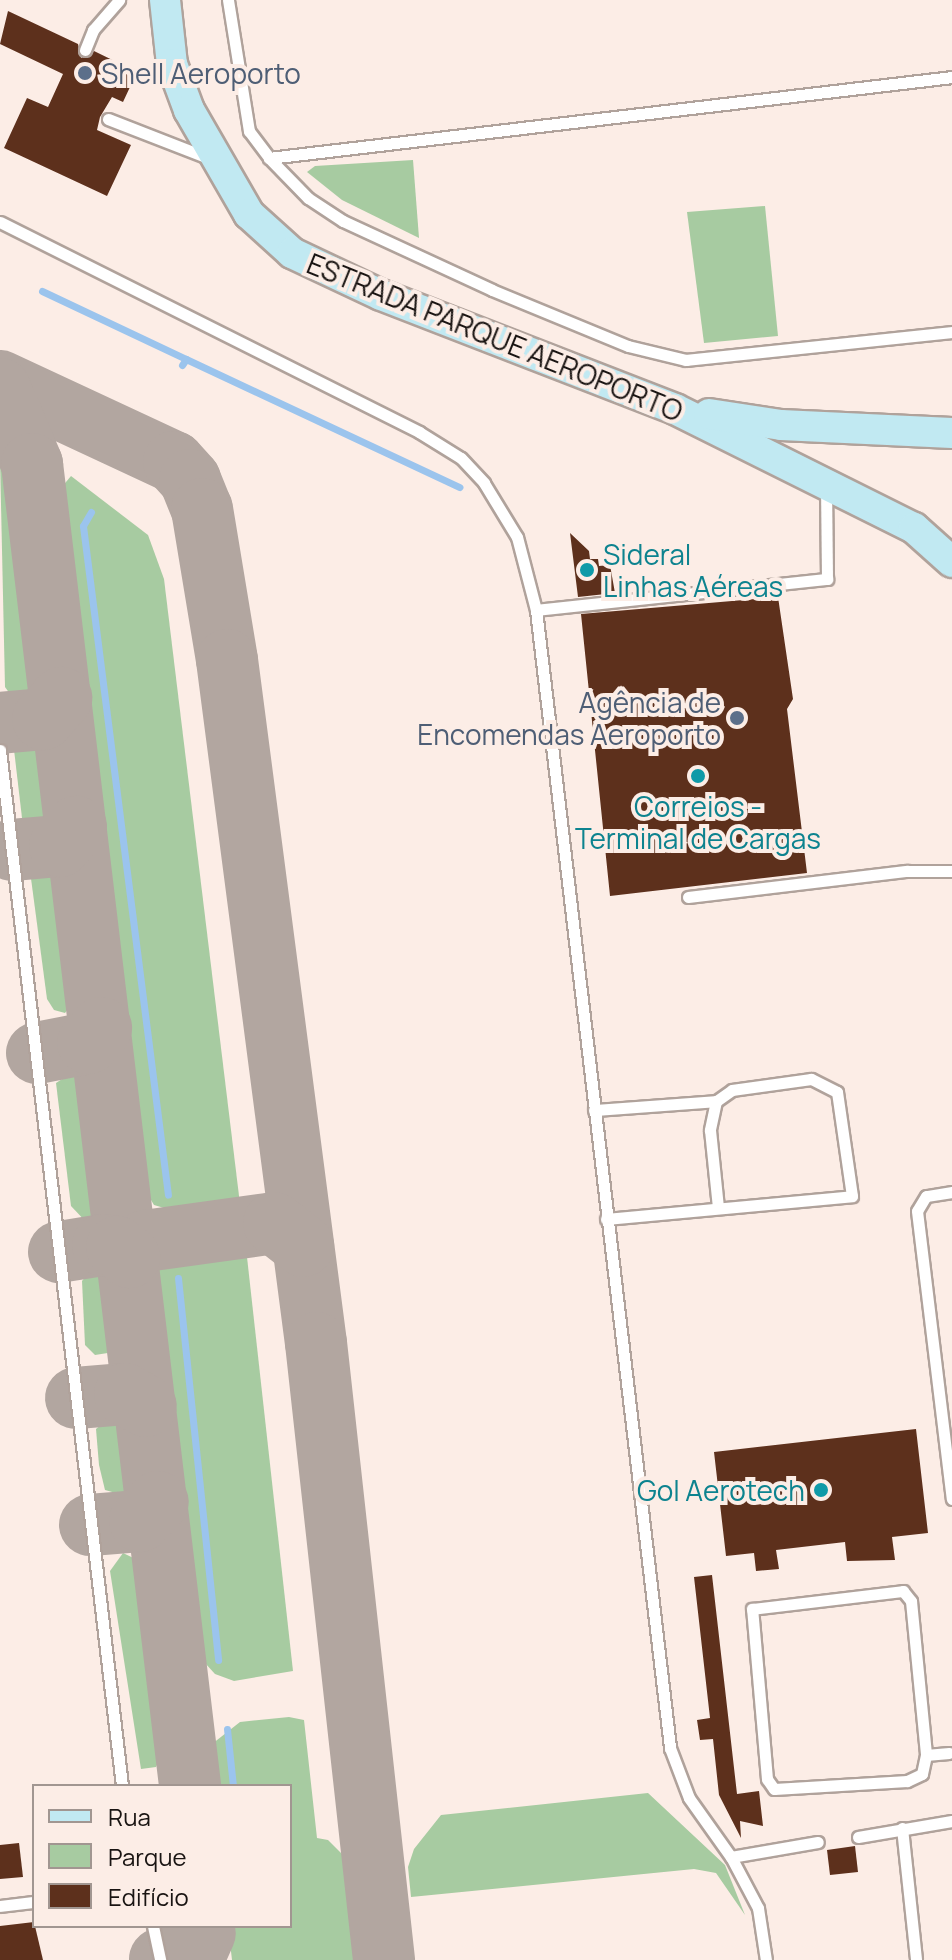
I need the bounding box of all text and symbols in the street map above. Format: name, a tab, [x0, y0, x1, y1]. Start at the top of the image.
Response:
place label: Shell Aeroporto	[101, 56, 301, 90]
marker: Shell Aeroporto	[76, 64, 94, 82]
street label: ESTRADA PARQUE AEROPORTO	[302, 246, 688, 428]
place label: Sideral Linhas Aéreas	[603, 537, 783, 603]
marker: Sideral Linhas Aéreas	[578, 561, 596, 579]
place label: Agência de Encomendas Aeroporto	[417, 685, 721, 751]
marker: Agência de Encomendas Aeroporto	[728, 709, 746, 727]
marker: Correios - Terminal de Cargas	[689, 767, 707, 785]
place label: Correios - Terminal de Cargas	[575, 789, 821, 855]
place label: Gol Aerotech	[637, 1473, 805, 1507]
marker: Gol Aerotech	[812, 1481, 830, 1499]
legend	[32, 1784, 292, 1928]
text: Rua	[108, 1800, 151, 1833]
text: Parque	[108, 1840, 186, 1873]
text: Edifício	[108, 1880, 189, 1913]

